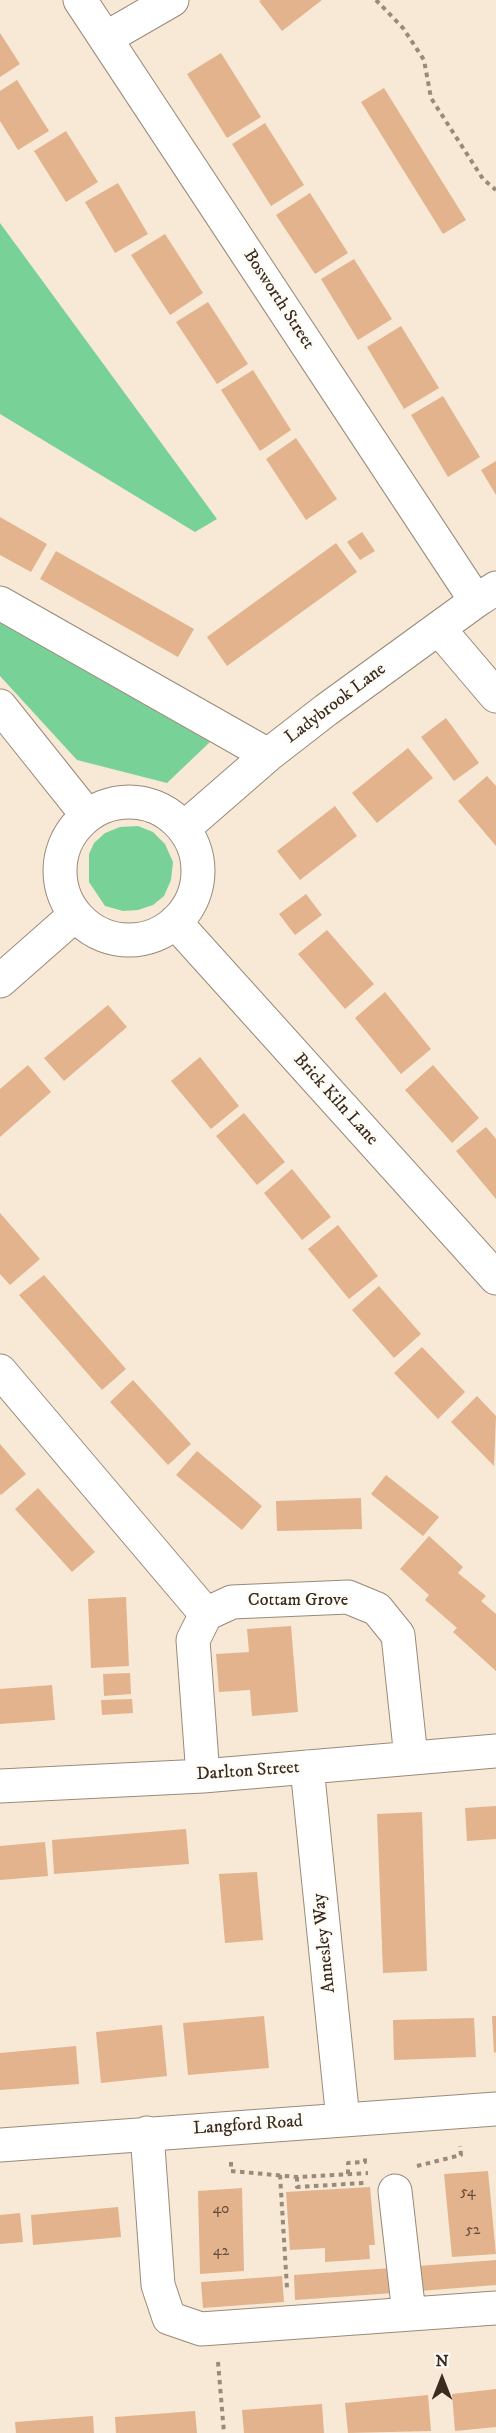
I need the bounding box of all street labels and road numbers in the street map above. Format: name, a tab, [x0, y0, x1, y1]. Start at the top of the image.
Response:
street label: Bosworth Street	[238, 246, 318, 354]
street label: Ladybrook Lane	[281, 659, 391, 749]
street label: Brick Kiln Lane	[288, 1049, 382, 1151]
street label: Cottam Grove	[248, 1590, 348, 1612]
street label: Darlton Street	[196, 1758, 300, 1786]
street label: Annesley Way	[309, 1892, 341, 1994]
street label: Langford Road	[192, 2111, 304, 2141]

